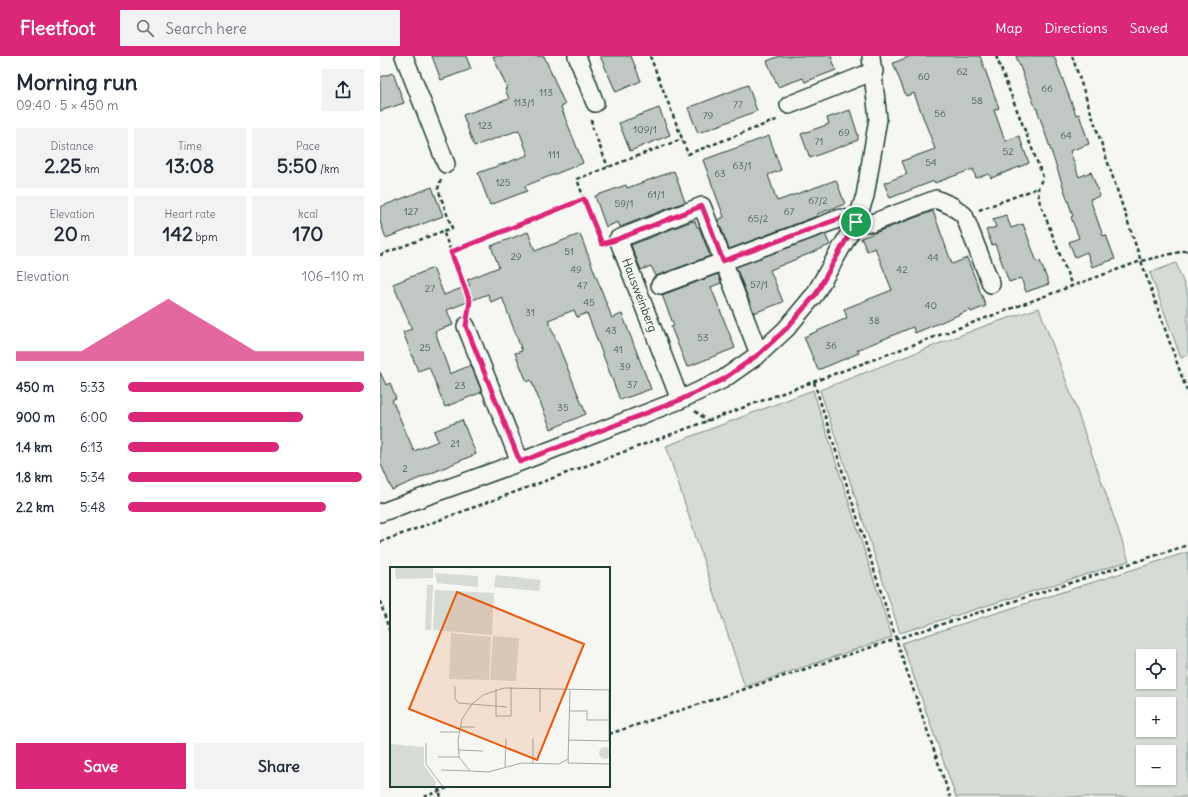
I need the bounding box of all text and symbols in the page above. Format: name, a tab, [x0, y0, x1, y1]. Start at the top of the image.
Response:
search box	[120, 10, 400, 46]
text: Fleetfoot	[20, 16, 96, 40]
icon: search	[134, 17, 156, 39]
text: Search here	[166, 19, 247, 38]
text: Map	[995, 19, 1022, 37]
text: Directions	[1044, 19, 1108, 37]
text: Saved	[1130, 19, 1168, 37]
house number: 62	[956, 65, 968, 78]
text: Morning run	[16, 68, 138, 96]
button: share	[322, 69, 364, 111]
house number: 60	[918, 70, 930, 83]
house number: 66	[1041, 82, 1053, 95]
house number: 113	[539, 86, 553, 99]
house number: 58	[971, 94, 983, 107]
house number: 113/1	[513, 96, 535, 109]
text: 09:40 · 5 × 450 m	[16, 97, 118, 114]
house number: 77	[733, 98, 743, 111]
house number: 56	[934, 107, 946, 120]
house number: 79	[703, 109, 714, 122]
house number: 123	[477, 119, 493, 132]
house number: 109/1	[633, 123, 657, 136]
house number: 69	[838, 126, 850, 139]
house number: 64	[1060, 129, 1072, 142]
house number: 71	[815, 135, 823, 148]
text: Distance	[51, 139, 93, 153]
text: Time	[178, 139, 202, 153]
text: Pace	[296, 139, 320, 153]
house number: 52	[1002, 145, 1014, 158]
house number: 111	[548, 148, 560, 161]
text: 2.25	[44, 153, 82, 178]
text: 13:08	[166, 153, 214, 178]
text: 5:50	[277, 153, 317, 178]
house number: 54	[925, 156, 937, 169]
house number: 63/1	[732, 159, 752, 172]
text: km	[82, 162, 100, 176]
text: /km	[317, 162, 339, 176]
house number: 63	[714, 167, 726, 180]
house number: 125	[495, 176, 511, 189]
house number: 61/1	[647, 188, 665, 201]
house number: 67/2	[808, 194, 828, 207]
house number: 59/1	[615, 197, 633, 210]
house number: 127	[404, 205, 418, 218]
house number: 67	[784, 205, 794, 218]
pin	[839, 205, 873, 239]
text: Elevation	[49, 207, 95, 221]
text: Heart rate	[164, 207, 216, 221]
text: kcal	[298, 207, 318, 221]
icon: arrive	[845, 211, 867, 233]
house number: 65/2	[748, 212, 769, 225]
text: 20	[54, 221, 78, 246]
text: 142	[162, 221, 193, 246]
text: 170	[293, 221, 323, 246]
text: m	[78, 230, 90, 244]
text: bpm	[193, 230, 218, 244]
house number: 51	[564, 245, 574, 258]
house number: 29	[510, 250, 522, 263]
house number: 44	[927, 251, 939, 264]
street label: Hausweinberg	[619, 256, 661, 334]
house number: 49	[570, 263, 582, 276]
house number: 42	[896, 263, 908, 276]
text: Elevation	[16, 268, 69, 285]
text: 106–110 m	[302, 268, 364, 285]
house number: 57/1	[750, 278, 768, 291]
house number: 47	[577, 279, 587, 292]
house number: 27	[425, 282, 435, 295]
house number: 45	[583, 296, 595, 309]
house number: 40	[925, 299, 937, 312]
house number: 31	[525, 306, 535, 319]
house number: 38	[868, 314, 880, 327]
house number: 43	[605, 324, 617, 337]
house number: 53	[697, 331, 709, 344]
house number: 36	[825, 339, 837, 352]
house number: 25	[419, 341, 431, 354]
house number: 41	[613, 343, 623, 356]
house number: 39	[619, 360, 631, 373]
house number: 37	[627, 378, 637, 391]
text: 450 m	[16, 379, 54, 396]
text: 5:33	[80, 379, 105, 396]
house number: 23	[454, 379, 466, 392]
house number: 35	[557, 401, 569, 414]
text: 900 m	[16, 409, 55, 426]
text: 6:00	[80, 409, 108, 426]
house number: 21	[450, 437, 460, 450]
text: 1.4 km	[16, 439, 52, 456]
text: 6:13	[80, 439, 103, 456]
house number: 2	[402, 462, 408, 475]
text: 1.8 km	[16, 469, 52, 486]
text: 5:34	[80, 469, 105, 486]
text: 2.2 km	[16, 499, 54, 516]
text: 5:48	[80, 499, 105, 516]
inset map	[390, 567, 610, 787]
map controls	[1136, 649, 1176, 785]
button: locate	[1136, 649, 1176, 689]
button: +	[1136, 697, 1176, 737]
button: Save	[16, 743, 186, 789]
button: Share	[194, 743, 364, 789]
button: −	[1136, 745, 1176, 785]

